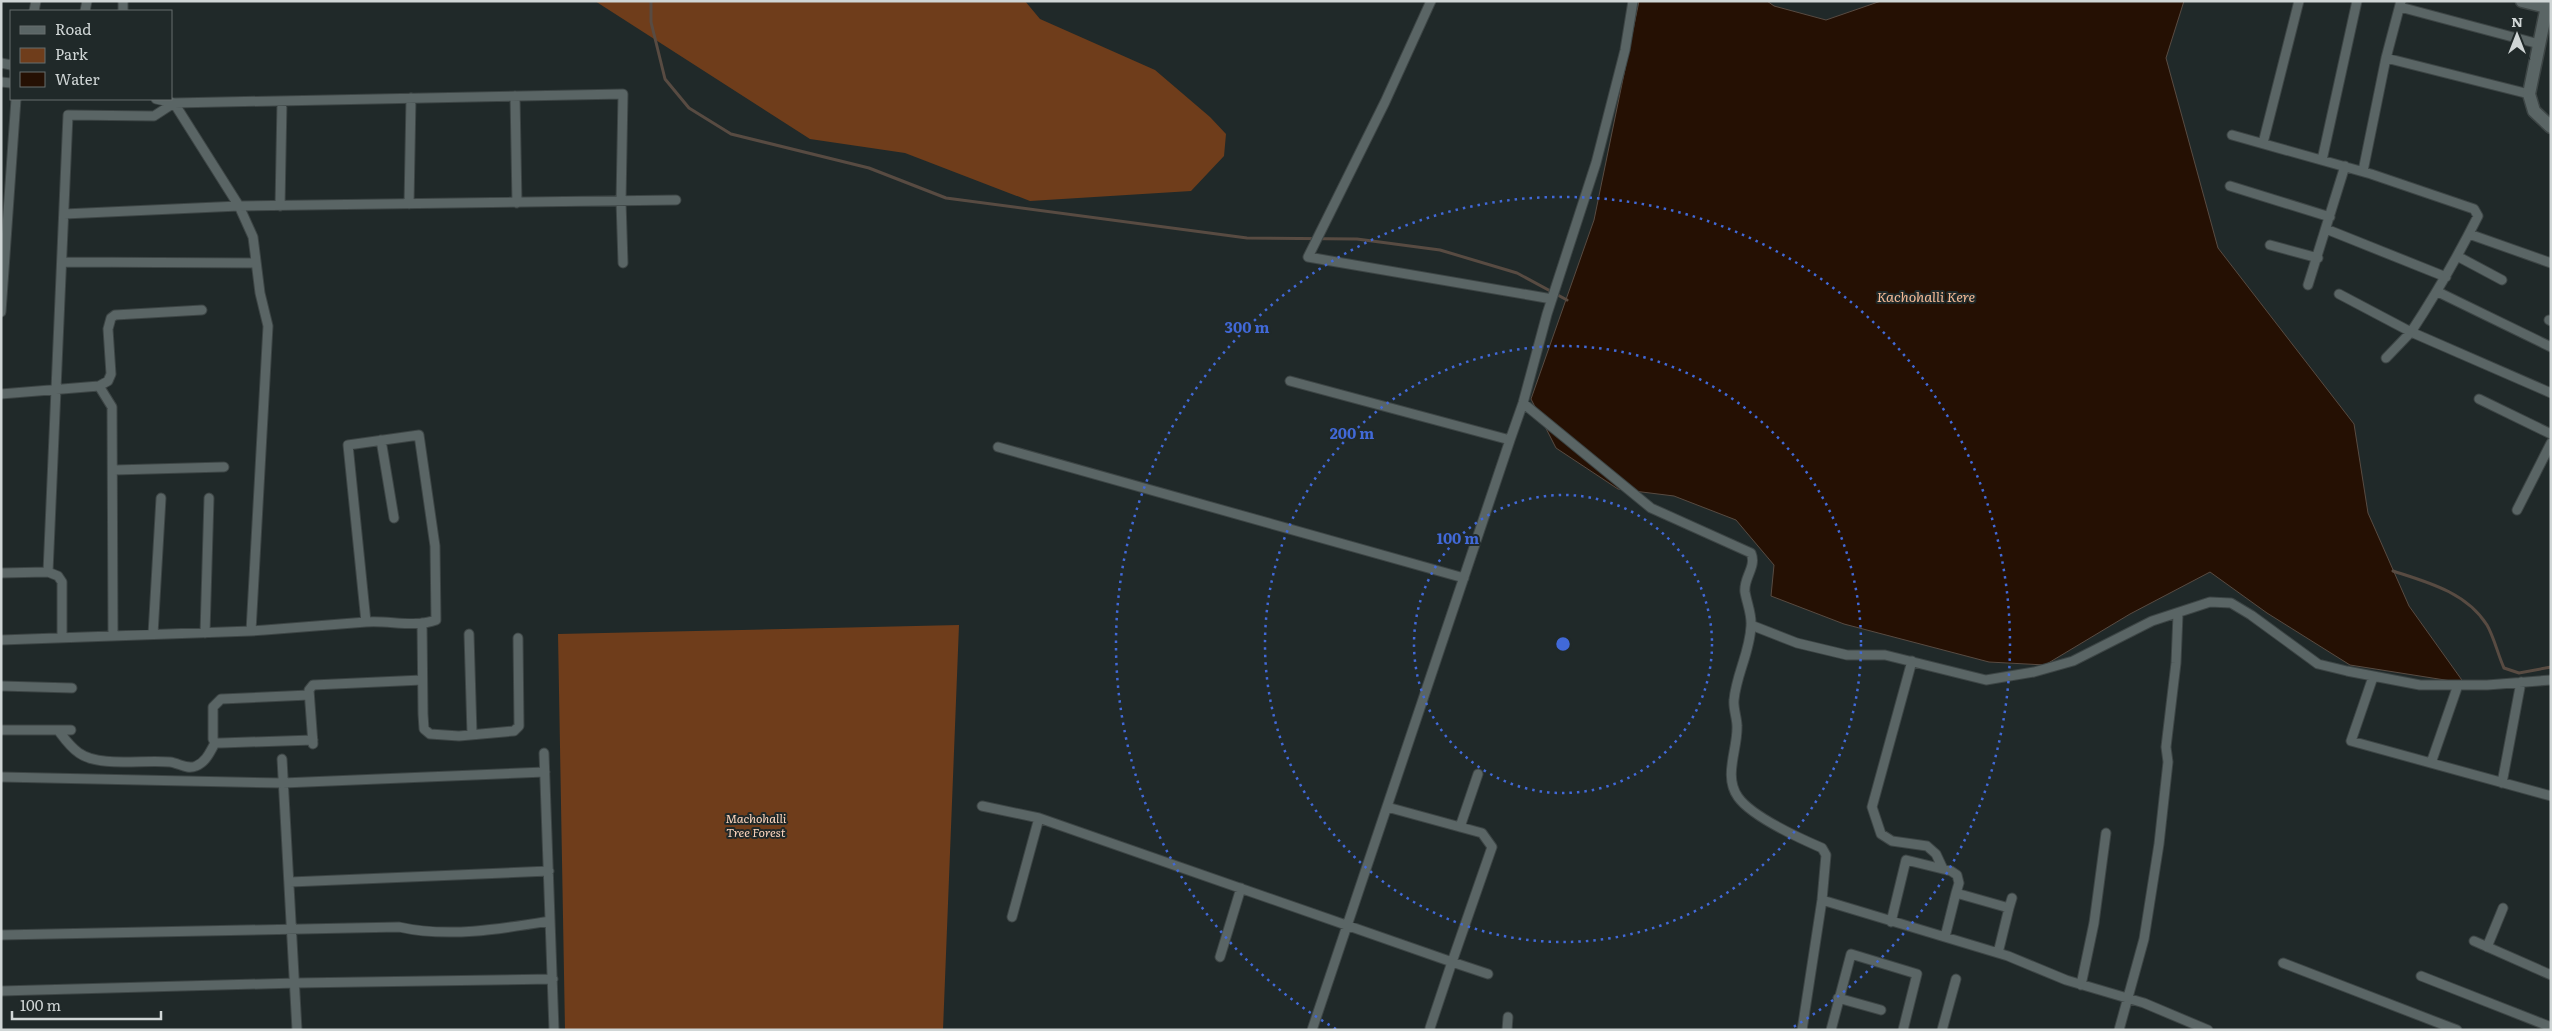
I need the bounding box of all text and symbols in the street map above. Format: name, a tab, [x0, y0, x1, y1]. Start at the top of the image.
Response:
legend	[10, 10, 172, 100]
north arrow	[2492, 10, 2542, 60]
text: N	[2511, 11, 2523, 31]
text: Road	[55, 17, 91, 40]
text: Park	[55, 42, 89, 65]
text: Water	[55, 67, 100, 90]
water label: Kachohalli Kere	[1877, 286, 1976, 306]
text: 300 m	[1225, 315, 1269, 338]
text: 200 m	[1330, 421, 1374, 444]
text: 100 m	[1437, 526, 1479, 549]
centre of rings	[1554, 635, 1572, 653]
park label: Machohalli Tree Forest	[726, 809, 787, 841]
scale bar	[12, 988, 161, 1020]
text: 100 m	[20, 993, 61, 1016]

